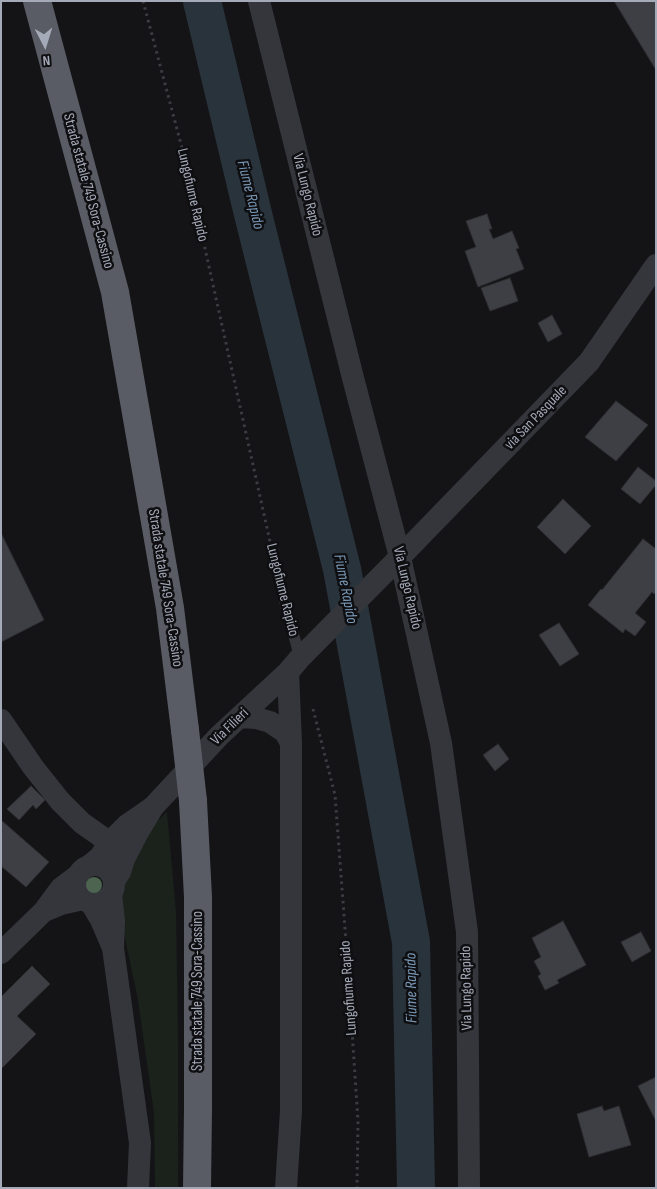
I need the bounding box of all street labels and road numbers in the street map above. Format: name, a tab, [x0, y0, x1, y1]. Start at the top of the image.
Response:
street label: Strada statale 749 Sora-Cassino	[59, 112, 117, 270]
street label: Lungofiume Rapido	[173, 147, 211, 243]
street label: Via Lungo Rapido	[288, 152, 326, 238]
street label: via San Pasquale	[501, 382, 571, 454]
street label: Strada statale 749 Sora-Cassino	[144, 508, 186, 668]
street label: Lungofiume Rapido	[262, 542, 302, 638]
street label: Via Lungo Rapido	[389, 545, 425, 631]
street label: Via Filieri	[207, 705, 253, 749]
street label: Strada statale 749 Sora-Cassino	[189, 911, 207, 1071]
street label: Lungofiume Rapido	[337, 940, 361, 1036]
street label: Via Lungo Rapido	[457, 946, 477, 1030]

